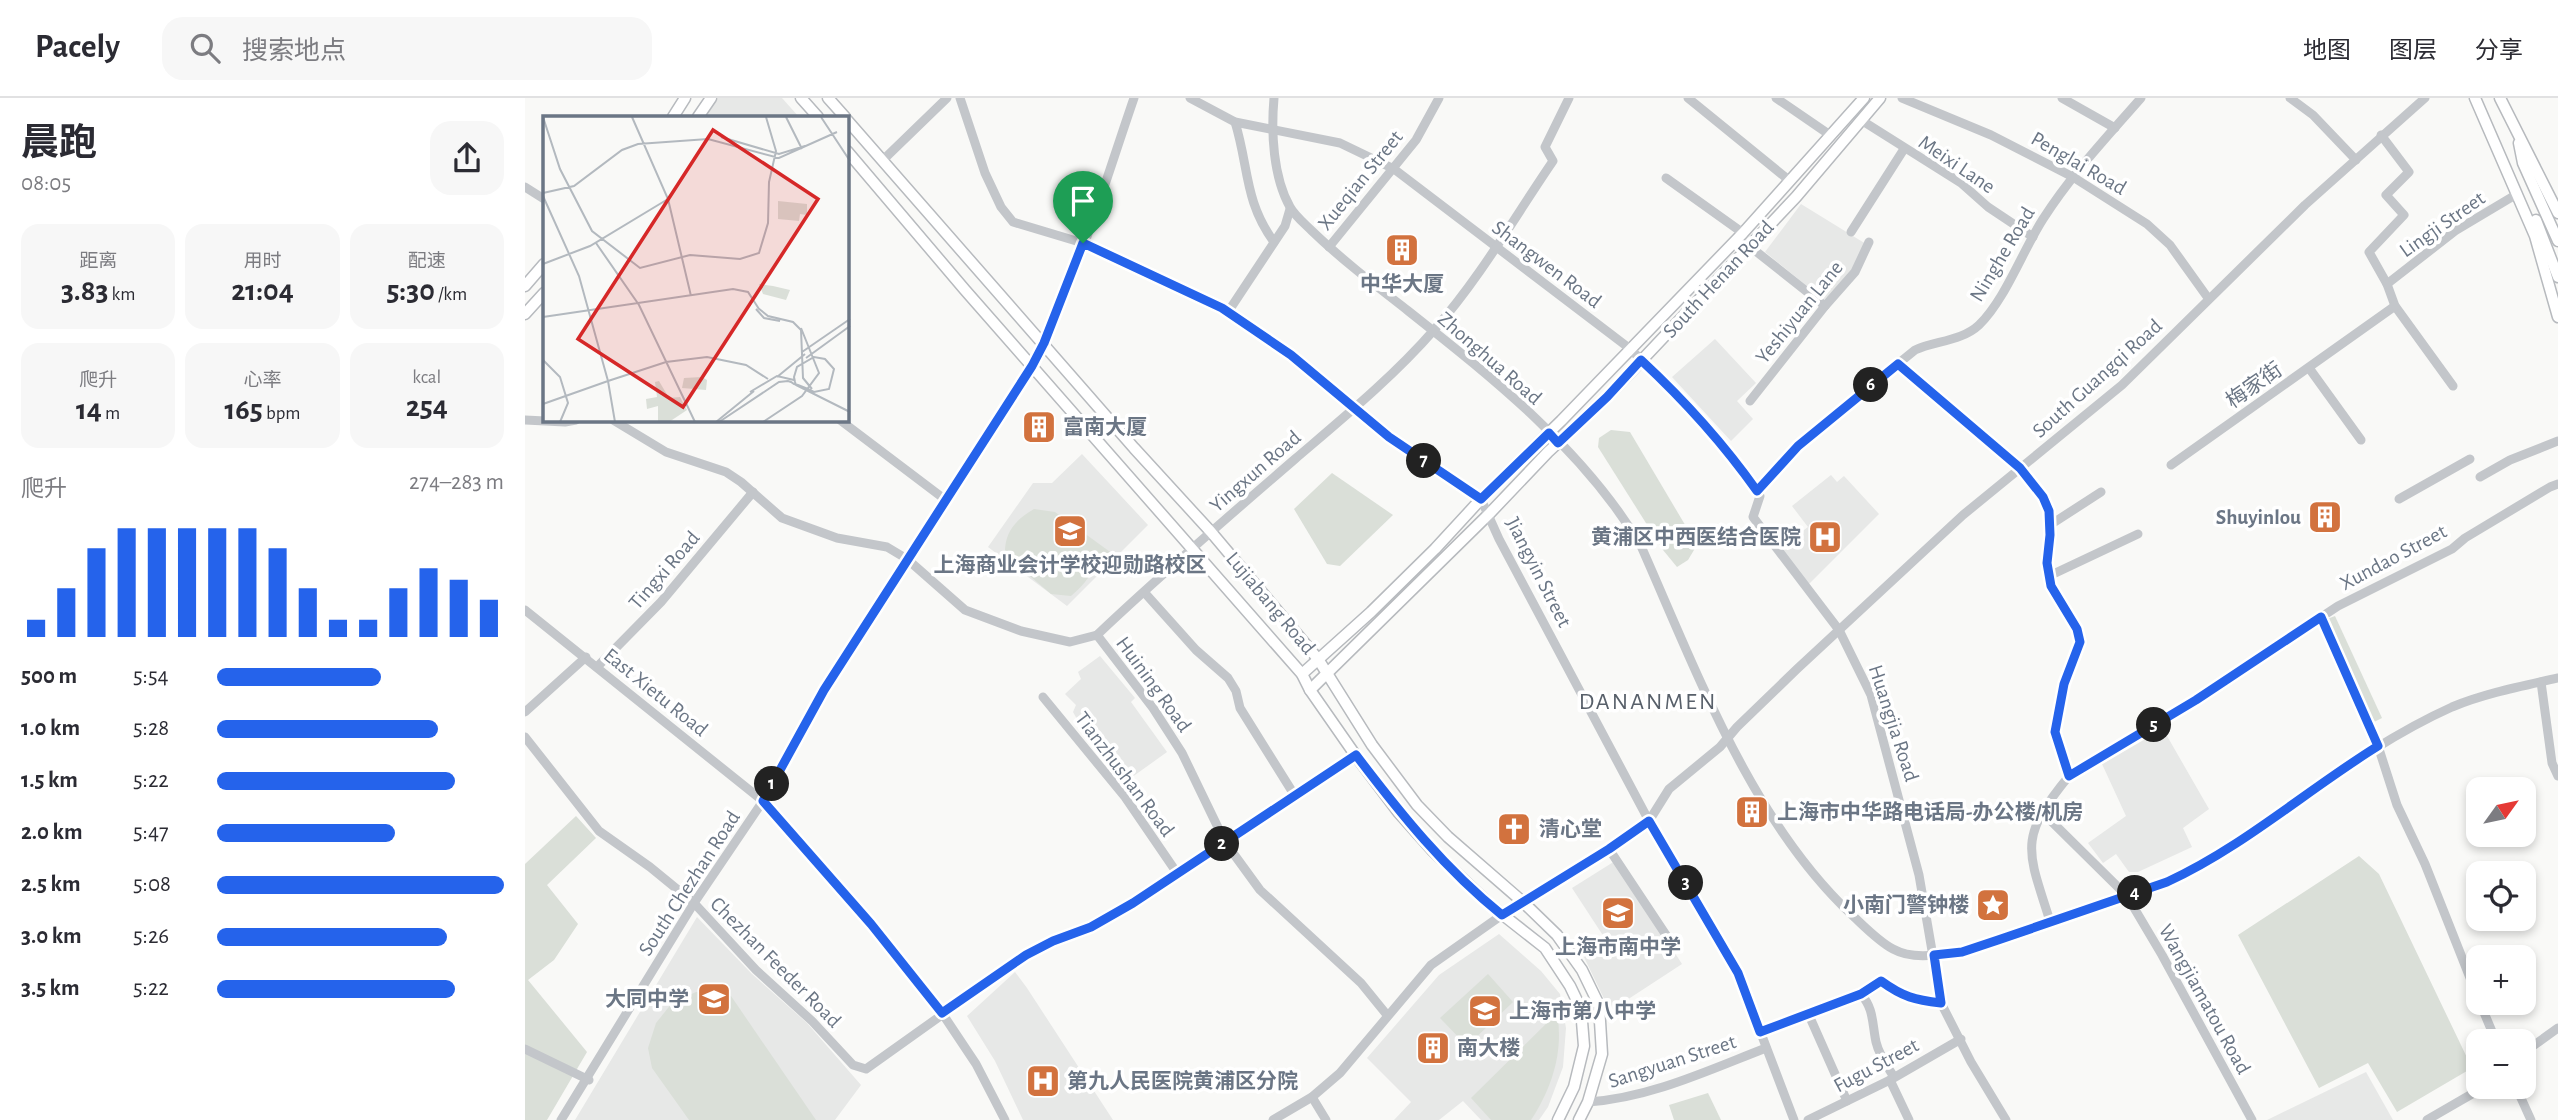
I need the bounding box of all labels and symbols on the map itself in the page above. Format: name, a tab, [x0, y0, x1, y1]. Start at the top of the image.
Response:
inset map	[543, 116, 849, 422]
street label: Xueqian Street	[1314, 126, 1407, 234]
street label: Penglai Road	[2028, 128, 2130, 199]
street label: Meixi Lane	[1915, 131, 1999, 198]
pin	[1053, 171, 1113, 243]
street label: Lingji Street	[2396, 187, 2489, 261]
street label: Ninghe Road	[1966, 203, 2039, 305]
street label: Shangwen Road	[1488, 217, 1605, 312]
street label: South Henan Road	[1659, 217, 1778, 342]
building icon: 中华大厦	[1383, 231, 1421, 269]
street label: Yeshiyuan Lane	[1752, 257, 1847, 368]
place label: 中华大厦	[1360, 272, 1444, 295]
street label: Zhonghua Road	[1434, 308, 1546, 409]
street label: South Guangqi Road	[2029, 315, 2166, 442]
street label: 梅家街	[2222, 358, 2286, 412]
pin: 6	[1853, 368, 1889, 402]
building icon: 富南大厦	[1020, 408, 1058, 446]
place label: 富南大厦	[1063, 415, 1147, 438]
street label: Yingxun Road	[1206, 426, 1305, 516]
pin: 7	[1406, 444, 1441, 478]
building icon: Shuyinlou	[2306, 498, 2344, 536]
place label: Shuyinlou	[2216, 507, 2301, 528]
school or university icon: 上海商业会计学校迎勋路校区	[1051, 512, 1089, 550]
street label: Jiangyin Street	[1502, 514, 1575, 631]
hospital icon: 黄浦区中西医结合医院	[1806, 518, 1844, 556]
street label: Xundao Street	[2337, 521, 2450, 594]
place label: 黄浦区中西医结合医院	[1591, 526, 1801, 548]
street label: Tingxi Road	[625, 527, 704, 613]
street label: Lujiabang Road	[1222, 548, 1319, 659]
place label: 上海商业会计学校迎勋路校区	[934, 553, 1207, 576]
street label: Huining Road	[1112, 633, 1195, 736]
street label: East Xietu Road	[600, 644, 712, 741]
street label: Huangjia Road	[1865, 662, 1922, 784]
district label: DANANMEN	[1579, 690, 1717, 714]
street label: Tianzhushan Road	[1071, 708, 1178, 841]
pin: 5	[2137, 708, 2171, 742]
pin: 1	[755, 766, 789, 802]
north arrow	[2466, 777, 2536, 847]
building icon: 上海市中华路电话局-办公楼/机房	[1733, 793, 1771, 831]
place label: 上海市中华路电话局-办公楼/机房	[1777, 800, 2083, 823]
street label: South Chezhan Road	[635, 807, 744, 960]
church icon: 清心堂	[1495, 810, 1533, 848]
place label: 清心堂	[1539, 818, 1602, 840]
pin: 2	[1205, 826, 1239, 862]
pin: 3	[1669, 866, 1703, 900]
pin: 4	[2117, 876, 2153, 910]
place icon: 小南门警钟楼	[1974, 886, 2012, 924]
street label: Chezhan Feeder Road	[706, 893, 845, 1032]
school or university icon: 上海市南中学	[1599, 894, 1637, 932]
place label: 小南门警钟楼	[1843, 894, 1969, 916]
street label: Wangjiamatou Road	[2155, 921, 2254, 1078]
place label: 上海市南中学	[1555, 935, 1681, 958]
school or university icon: 大同中学	[695, 980, 733, 1018]
place label: 大同中学	[605, 988, 689, 1010]
school or university icon: 上海市第八中学	[1466, 992, 1504, 1030]
place label: 上海市第八中学	[1509, 999, 1656, 1022]
building icon: 南大楼	[1414, 1029, 1452, 1067]
street label: Sangyuan Street	[1606, 1031, 1739, 1092]
street label: Fugu Street	[1830, 1034, 1922, 1096]
place label: 南大楼	[1457, 1037, 1520, 1059]
hospital icon: 第九人民医院黄浦区分院	[1024, 1062, 1062, 1100]
place label: 第九人民医院黄浦区分院	[1067, 1070, 1298, 1092]

